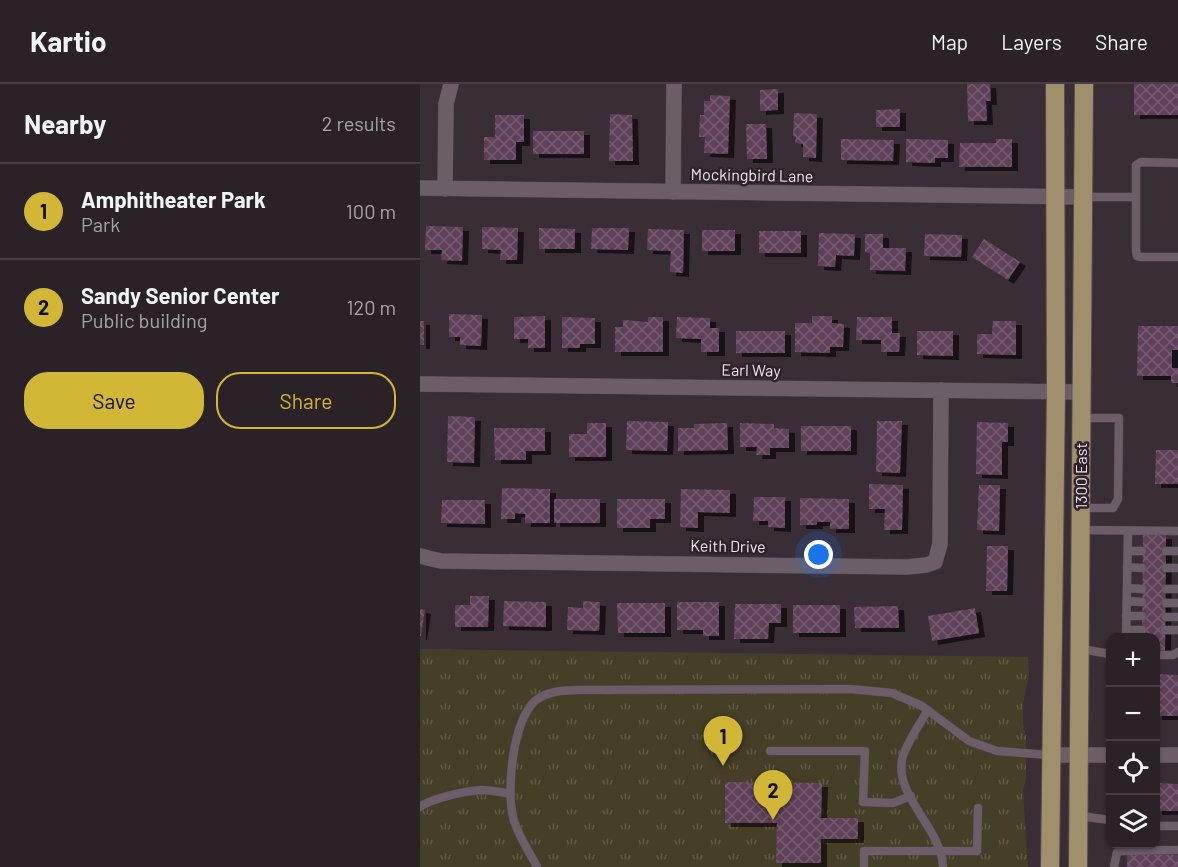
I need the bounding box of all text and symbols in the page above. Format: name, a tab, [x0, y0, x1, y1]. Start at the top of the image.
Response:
text: Kartio	[30, 24, 107, 58]
text: Map	[931, 29, 968, 54]
text: Layers	[1001, 29, 1062, 54]
text: Share	[1095, 29, 1148, 54]
text: Nearby	[24, 108, 106, 139]
text: 2 results	[322, 111, 396, 135]
street label: Mockingbird Lane	[691, 164, 813, 185]
text: Amphitheater Park	[81, 186, 266, 212]
text: 1	[40, 199, 47, 223]
text: 100 m	[346, 199, 396, 223]
text: Park	[81, 212, 120, 236]
text: Sandy Senior Center	[81, 282, 279, 308]
text: 2	[38, 295, 49, 319]
text: 120 m	[346, 295, 396, 319]
text: Public building	[81, 308, 207, 332]
street label: Earl Way	[721, 359, 781, 380]
button: Save	[24, 372, 204, 429]
button: Share	[216, 372, 396, 429]
street label: 1300 East	[1071, 443, 1090, 509]
street label: Keith Drive	[690, 535, 766, 556]
your location	[804, 540, 833, 569]
map controls	[1106, 633, 1160, 849]
button: +	[1106, 633, 1160, 687]
button: −	[1106, 687, 1160, 741]
pin: 1	[704, 716, 742, 766]
button: locate	[1106, 741, 1160, 795]
pin: 2	[754, 770, 792, 820]
button: layers	[1106, 795, 1160, 849]

